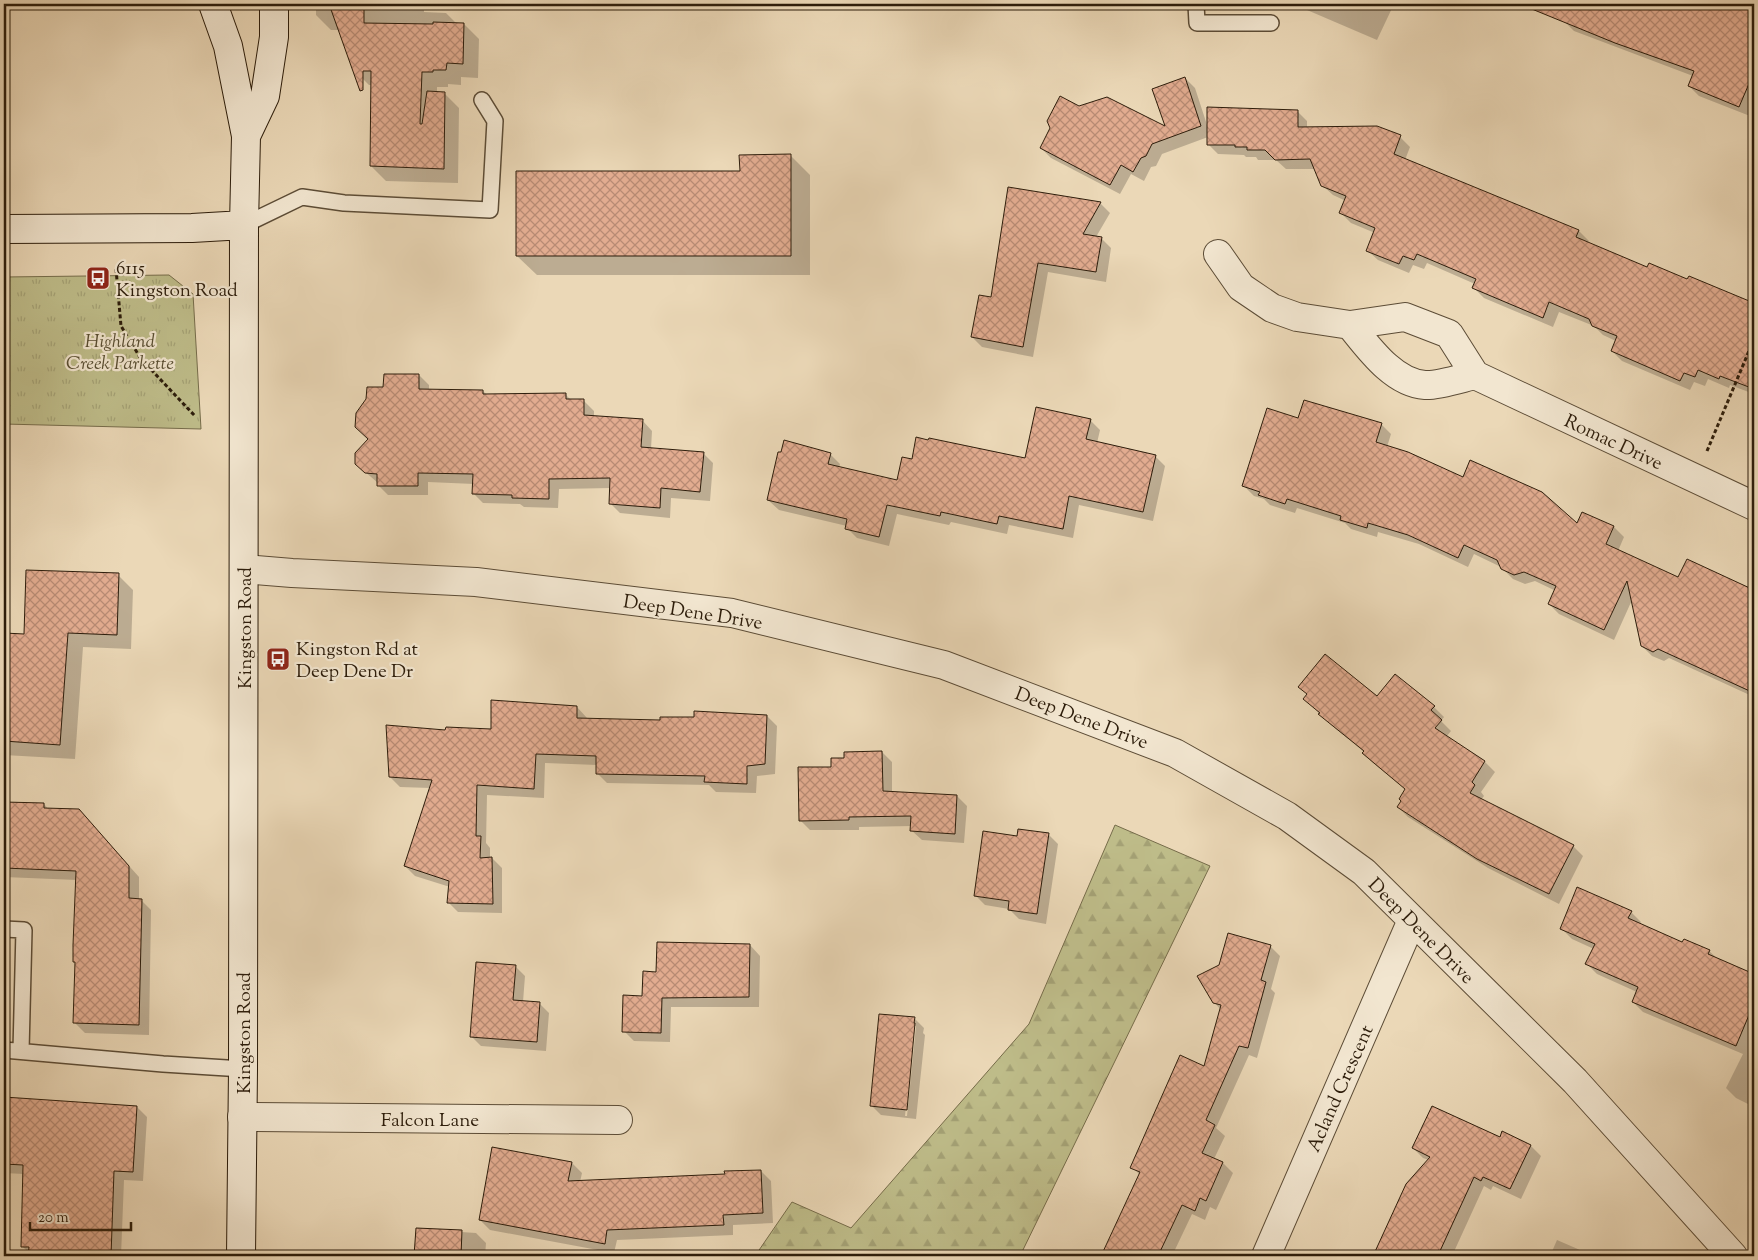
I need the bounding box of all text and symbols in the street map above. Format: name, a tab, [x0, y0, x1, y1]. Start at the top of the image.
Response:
place label: 6115 Kingston Road	[116, 256, 238, 305]
bus stop icon: 6115 Kingston Road	[85, 265, 111, 291]
park label: Highland Creek Parkette	[66, 329, 174, 378]
street label: Romac Drive	[1559, 409, 1667, 478]
street label: Kingston Road	[233, 567, 260, 689]
street label: Deep Dene Drive	[621, 589, 764, 638]
place label: Kingston Rd at Deep Dene Dr	[296, 637, 419, 686]
bus stop icon: Kingston Rd at Deep Dene Dr	[265, 646, 291, 672]
street label: Deep Dene Drive	[1011, 682, 1152, 757]
street label: Deep Dene Drive	[1361, 872, 1480, 991]
street label: Kingston Road	[232, 972, 259, 1094]
street label: Acland Crescent	[1301, 1021, 1382, 1157]
street label: Falcon Lane	[381, 1108, 479, 1135]
scale bar	[30, 1200, 131, 1232]
text: 20 m	[38, 1208, 69, 1229]

